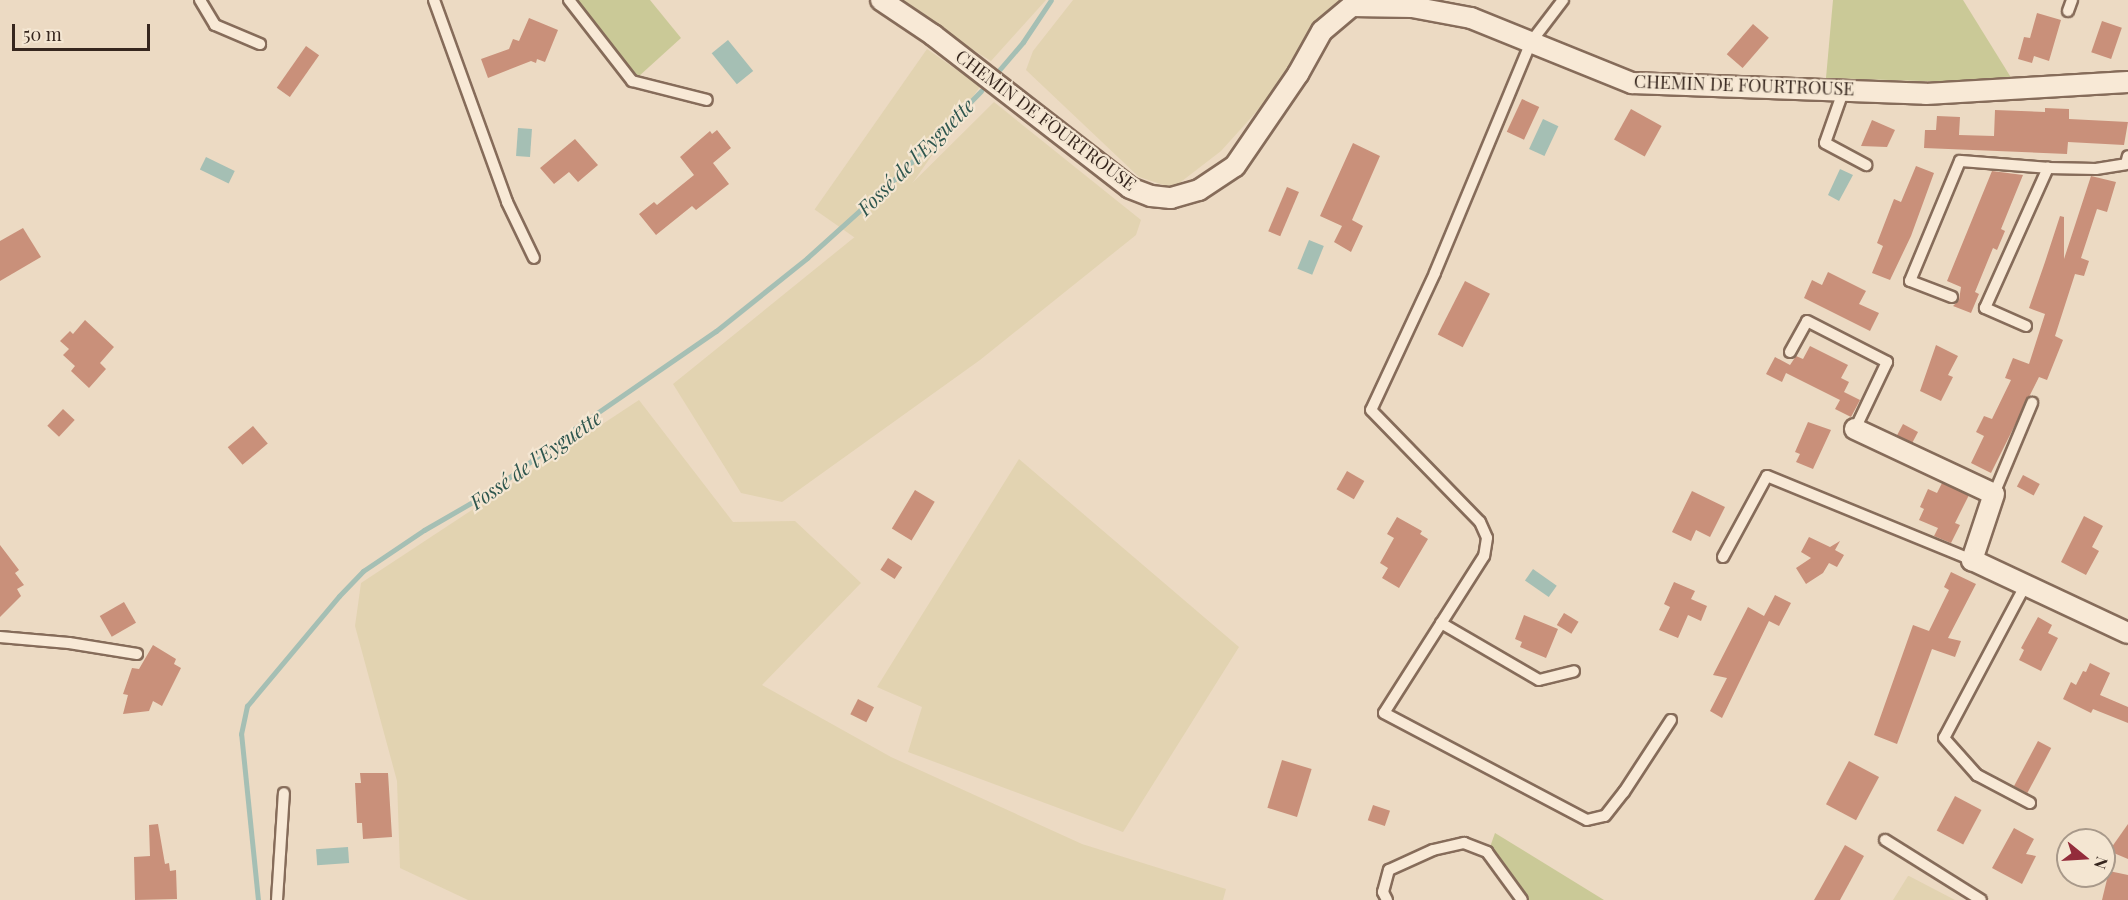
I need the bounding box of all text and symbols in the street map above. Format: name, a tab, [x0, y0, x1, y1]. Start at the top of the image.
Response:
scale bar	[15, 12, 153, 50]
text: 50 m	[23, 22, 62, 46]
street label: CHEMIN DE FOURTROUSE	[952, 45, 1140, 195]
street label: CHEMIN DE FOURTROUSE	[1634, 70, 1854, 100]
water label: Fossé de l'Eyguette	[852, 93, 978, 219]
water label: Fossé de l'Eyguette	[464, 405, 606, 513]
north arrow	[2056, 828, 2116, 888]
text: N	[2090, 854, 2113, 872]

